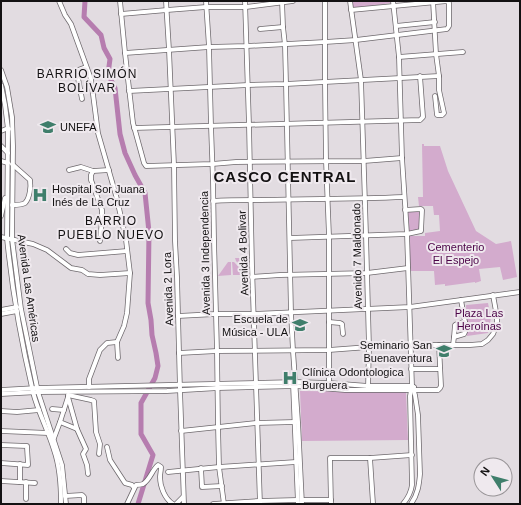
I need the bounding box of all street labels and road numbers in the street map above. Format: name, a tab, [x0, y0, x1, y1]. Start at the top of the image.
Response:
street label: Avenida 3 Independencia	[198, 190, 212, 315]
street label: Avenido 7 Maldonado	[350, 203, 364, 309]
street label: Avenida 4 Bolivar	[236, 210, 250, 296]
street label: Avenida Las Américas	[15, 233, 43, 343]
street label: Avenida 2 Lora	[161, 251, 175, 326]

